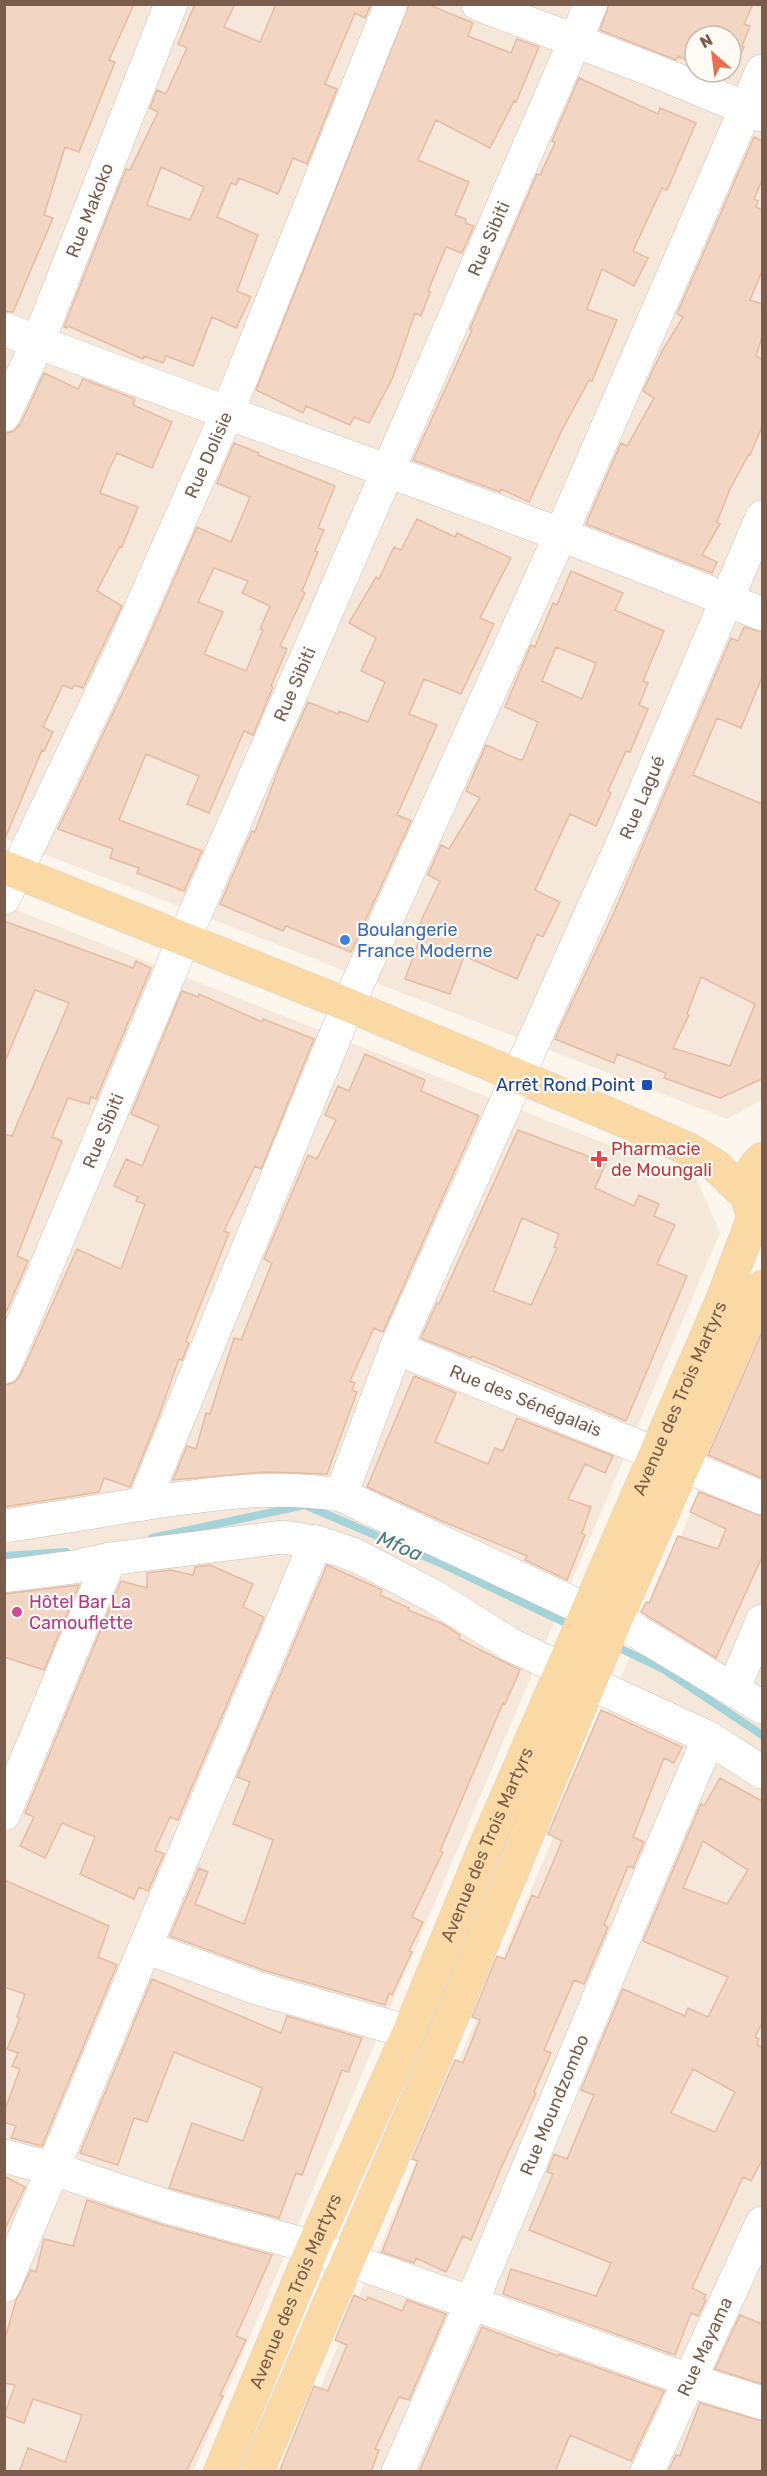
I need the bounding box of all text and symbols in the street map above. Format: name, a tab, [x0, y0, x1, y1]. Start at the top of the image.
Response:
north arrow	[683, 24, 743, 84]
text: N	[697, 30, 716, 52]
street label: Rue Makoko	[61, 160, 118, 261]
street label: Rue Sibiti	[463, 198, 515, 279]
street label: Rue Dolisie	[180, 408, 237, 502]
street label: Rue Sibiti	[269, 644, 321, 725]
street label: Rue Lagué	[615, 752, 670, 843]
place label: Boulangerie France Moderne	[357, 919, 492, 962]
marker: Boulangerie France Moderne	[338, 933, 352, 947]
place label: Arrêt Rond Point	[496, 1074, 635, 1096]
marker: Arrêt Rond Point	[640, 1078, 654, 1092]
street label: Rue Sibiti	[78, 1090, 129, 1172]
place label: Pharmacie de Moungali	[611, 1138, 712, 1181]
marker: Pharmacie de Moungali	[592, 1152, 606, 1166]
street label: Avenue des Trois Martyrs	[628, 1298, 731, 1499]
street label: Rue des Sénégalais	[446, 1360, 605, 1442]
water label: Mfoa	[374, 1526, 426, 1566]
place label: Hôtel Bar La Camouflette	[29, 1591, 133, 1634]
marker: Hôtel Bar La Camouflette	[10, 1605, 24, 1619]
street label: Avenue des Trois Martyrs	[436, 1744, 538, 1945]
street label: Rue Moundzombo	[515, 2031, 594, 2179]
street label: Avenue des Trois Martyrs	[245, 2190, 346, 2392]
street label: Rue Mayama	[673, 2294, 737, 2400]

